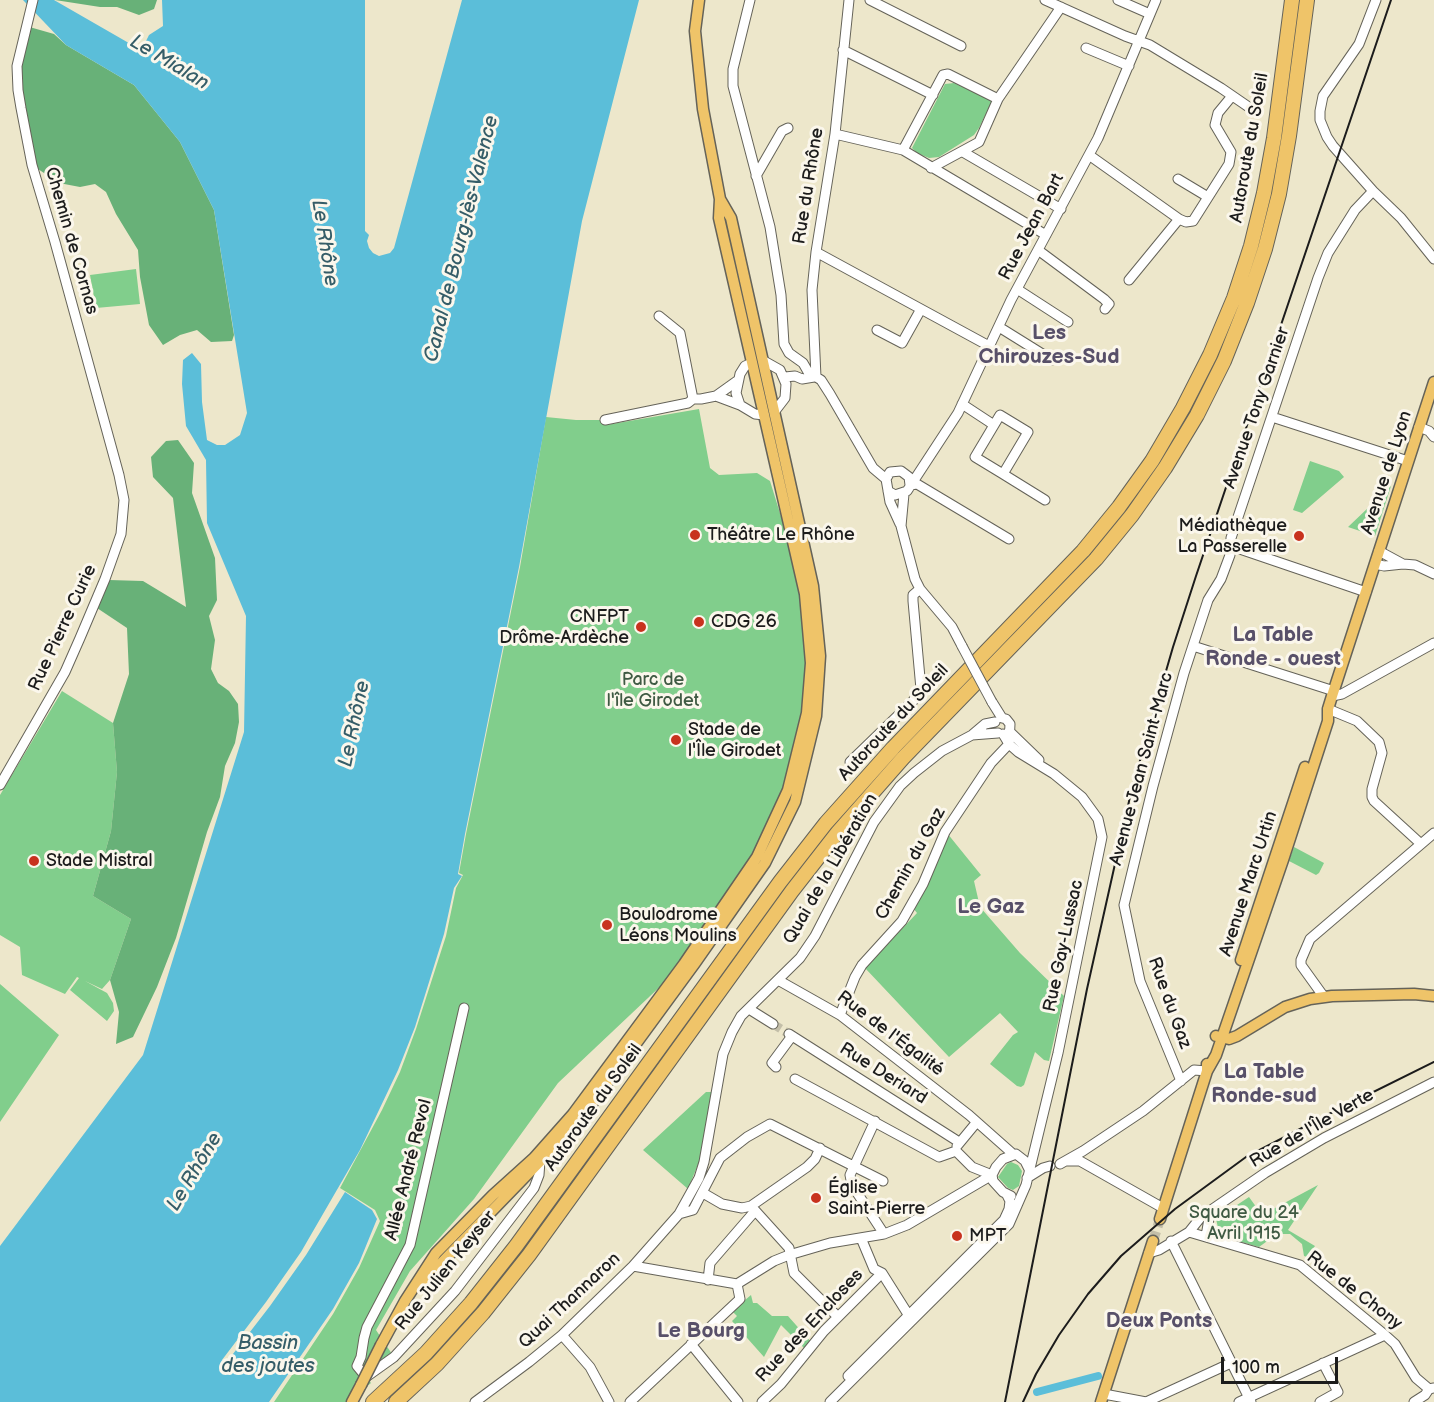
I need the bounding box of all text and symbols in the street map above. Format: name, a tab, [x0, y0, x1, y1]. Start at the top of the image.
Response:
water label: Le Mialan	[125, 30, 213, 96]
street label: Autoroute du Soleil	[1226, 71, 1274, 225]
water label: Canal de Bourg-lès-Valence	[420, 113, 504, 365]
street label: Rue du Rhône	[789, 126, 829, 246]
street label: Chemin de Cornas	[40, 165, 102, 317]
street label: Rue Jean Bart	[995, 170, 1069, 284]
water label: Le Rhône	[305, 198, 343, 288]
district label: Les Chirouzes-Sud	[979, 321, 1119, 371]
street label: Avenue Tony Garnier	[1219, 324, 1295, 492]
street label: Avenue de Lyon	[1357, 408, 1417, 538]
place label: Médiathèque La Passerelle	[1177, 515, 1287, 558]
place label: Théâtre Le Rhône	[707, 524, 855, 546]
marker: Théâtre Le Rhône	[688, 528, 702, 542]
marker: Médiathèque La Passerelle	[1292, 529, 1306, 543]
street label: Rue Pierre Curie	[24, 561, 102, 695]
place label: CNFPT Drôme-Ardèche	[499, 606, 629, 648]
place label: CDG 26	[711, 611, 777, 633]
marker: CDG 26	[692, 615, 706, 629]
marker: CNFPT Drôme-Ardèche	[634, 620, 648, 634]
district label: La Table Ronde - ouest	[1205, 623, 1341, 673]
street label: Autoroute du Soleil	[834, 660, 954, 786]
park label: Parc de l'île Girodet	[607, 669, 699, 712]
street label: Avenue Jean Saint-Marc	[1106, 670, 1178, 868]
water label: Le Rhône	[334, 679, 376, 769]
place label: Stade de l'Île Girodet	[688, 719, 781, 762]
marker: Stade de l'Île Girodet	[669, 733, 683, 747]
street label: Quai de la Libération	[779, 790, 883, 948]
street label: Chemin du Gaz	[871, 804, 951, 924]
street label: Avenue Marc Urtin	[1215, 809, 1283, 959]
place label: Stade Mistral	[46, 850, 152, 872]
marker: Stade Mistral	[27, 854, 41, 868]
street label: Rue Gay-Lussac	[1039, 878, 1089, 1014]
district label: Le Gaz	[957, 895, 1025, 921]
place label: Boulodrome Léons Moulins	[619, 904, 737, 946]
marker: Boulodrome Léons Moulins	[600, 918, 614, 932]
street label: Rue du Gaz	[1142, 954, 1196, 1052]
street label: Rue de l'Égalité	[832, 987, 948, 1081]
street label: Rue Deriard	[835, 1039, 931, 1109]
street label: Autoroute du Soleil	[541, 1040, 647, 1176]
district label: La Table Ronde-sud	[1211, 1060, 1317, 1110]
street label: Rue de l'Île Verte	[1246, 1085, 1378, 1173]
street label: Allée André Revol	[381, 1097, 437, 1243]
water label: Le Rhône	[162, 1128, 228, 1216]
place label: Église Saint-Pierre	[828, 1177, 925, 1220]
marker: Église Saint-Pierre	[809, 1191, 823, 1205]
park label: Square du 24 Avril 1915	[1189, 1202, 1299, 1244]
street label: Rue Julien Keyser	[391, 1207, 501, 1335]
place label: MPT	[969, 1225, 1007, 1247]
marker: MPT	[950, 1229, 964, 1243]
street label: Rue de Chony	[1302, 1247, 1406, 1335]
street label: Quai Thannaron	[515, 1249, 625, 1353]
street label: Rue des Encloses	[752, 1265, 868, 1387]
district label: Deux Ponts	[1106, 1309, 1212, 1335]
district label: Le Bourg	[657, 1319, 745, 1345]
water label: Bassin des joutes	[221, 1332, 315, 1379]
scale bar	[1224, 1345, 1341, 1383]
text: 100 m	[1232, 1357, 1280, 1378]

